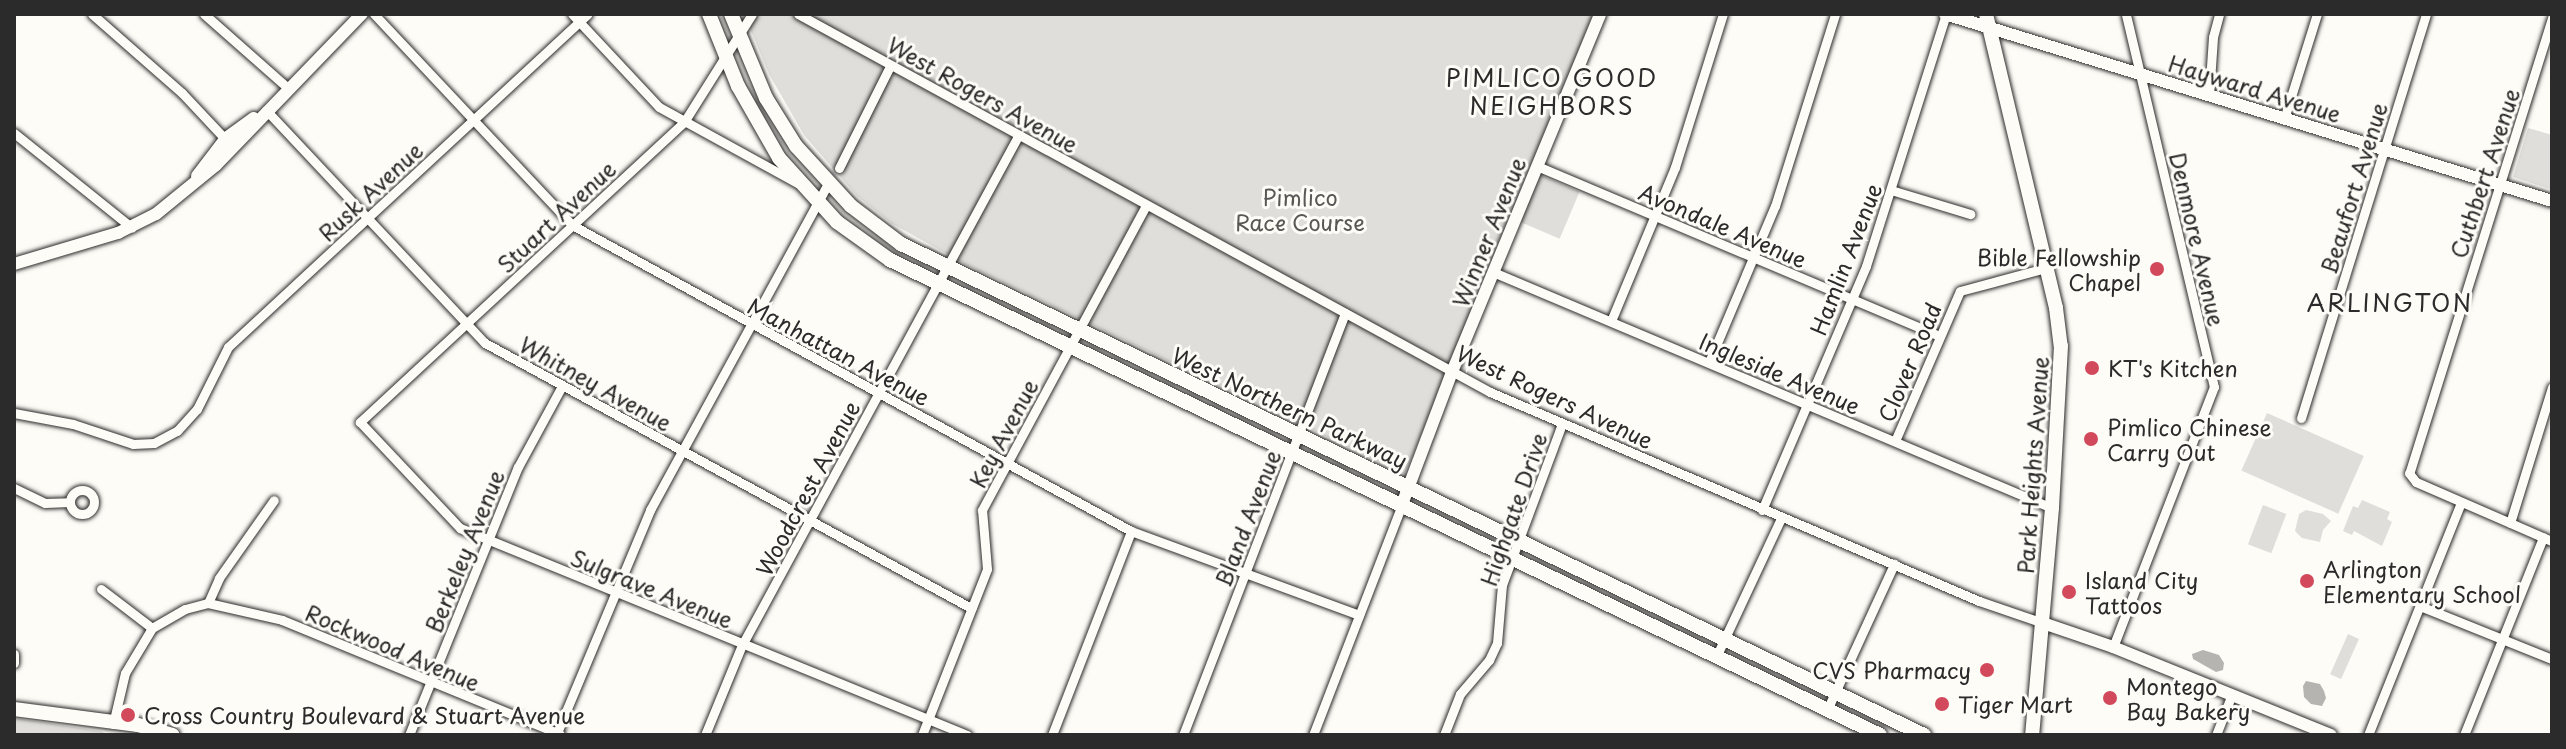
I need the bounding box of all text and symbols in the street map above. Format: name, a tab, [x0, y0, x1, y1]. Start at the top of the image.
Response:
street label: West Rogers Avenue	[884, 31, 1082, 157]
street label: Hayward Avenue	[2165, 49, 2345, 127]
district label: PIMLICO GOOD NEIGHBORS	[1447, 64, 1657, 120]
street label: Cuthbert Avenue	[2444, 85, 2524, 261]
street label: Beaufort Avenue	[2314, 99, 2392, 277]
street label: Rusk Avenue	[312, 136, 428, 246]
street label: Denmore Avenue	[2165, 149, 2231, 329]
street label: Winner Avenue	[1446, 153, 1530, 311]
street label: Stuart Avenue	[492, 155, 620, 277]
street label: Avondale Avenue	[1635, 178, 1811, 272]
street label: Hamlin Avenue	[1804, 180, 1886, 338]
park label: Pimlico Race Course	[1234, 183, 1366, 234]
place label: Bible Fellowship Chapel	[1974, 243, 2141, 294]
marker: Bible Fellowship Chapel	[2148, 260, 2166, 278]
district label: ARLINGTON	[2309, 289, 2471, 317]
street label: Manhattan Avenue	[744, 292, 934, 410]
street label: Clover Road	[1872, 298, 1946, 426]
street label: Ingleside Avenue	[1695, 327, 1865, 419]
street label: Whitney Avenue	[515, 330, 677, 436]
street label: West Rogers Avenue	[1453, 339, 1657, 453]
street label: West Northern Parkway	[1168, 341, 1412, 473]
place label: KT's Kitchen	[2108, 355, 2238, 381]
street label: Park Heights Avenue	[2011, 356, 2053, 574]
marker: KT's Kitchen	[2083, 359, 2101, 377]
street label: Key Avenue	[963, 374, 1043, 492]
street label: Woodcrest Avenue	[750, 397, 864, 579]
place label: Pimlico Chinese Carry Out	[2107, 413, 2272, 464]
street label: Highgate Drive	[1475, 429, 1551, 589]
marker: Pimlico Chinese Carry Out	[2082, 430, 2100, 448]
street label: Bland Avenue	[1209, 446, 1285, 590]
street label: Berkeley Avenue	[419, 465, 509, 637]
street label: Sulgrave Avenue	[567, 543, 737, 633]
place label: Arlington Elementary School	[2323, 555, 2521, 606]
place label: Island City Tattoos	[2085, 566, 2199, 618]
marker: Arlington Elementary School	[2298, 572, 2316, 590]
marker: Island City Tattoos	[2060, 583, 2078, 601]
street label: Rockwood Avenue	[302, 598, 484, 696]
place label: CVS Pharmacy	[1809, 657, 1971, 683]
marker: CVS Pharmacy	[1978, 661, 1996, 679]
place label: Montego Bay Bakery	[2126, 672, 2251, 724]
marker: Montego Bay Bakery	[2101, 689, 2119, 707]
place label: Tiger Mart	[1958, 691, 2073, 717]
marker: Tiger Mart	[1933, 695, 1951, 713]
place label: Cross Country Boulevard & Stuart Avenue	[144, 702, 589, 728]
marker: Cross Country Boulevard & Stuart Avenue	[119, 706, 137, 724]

